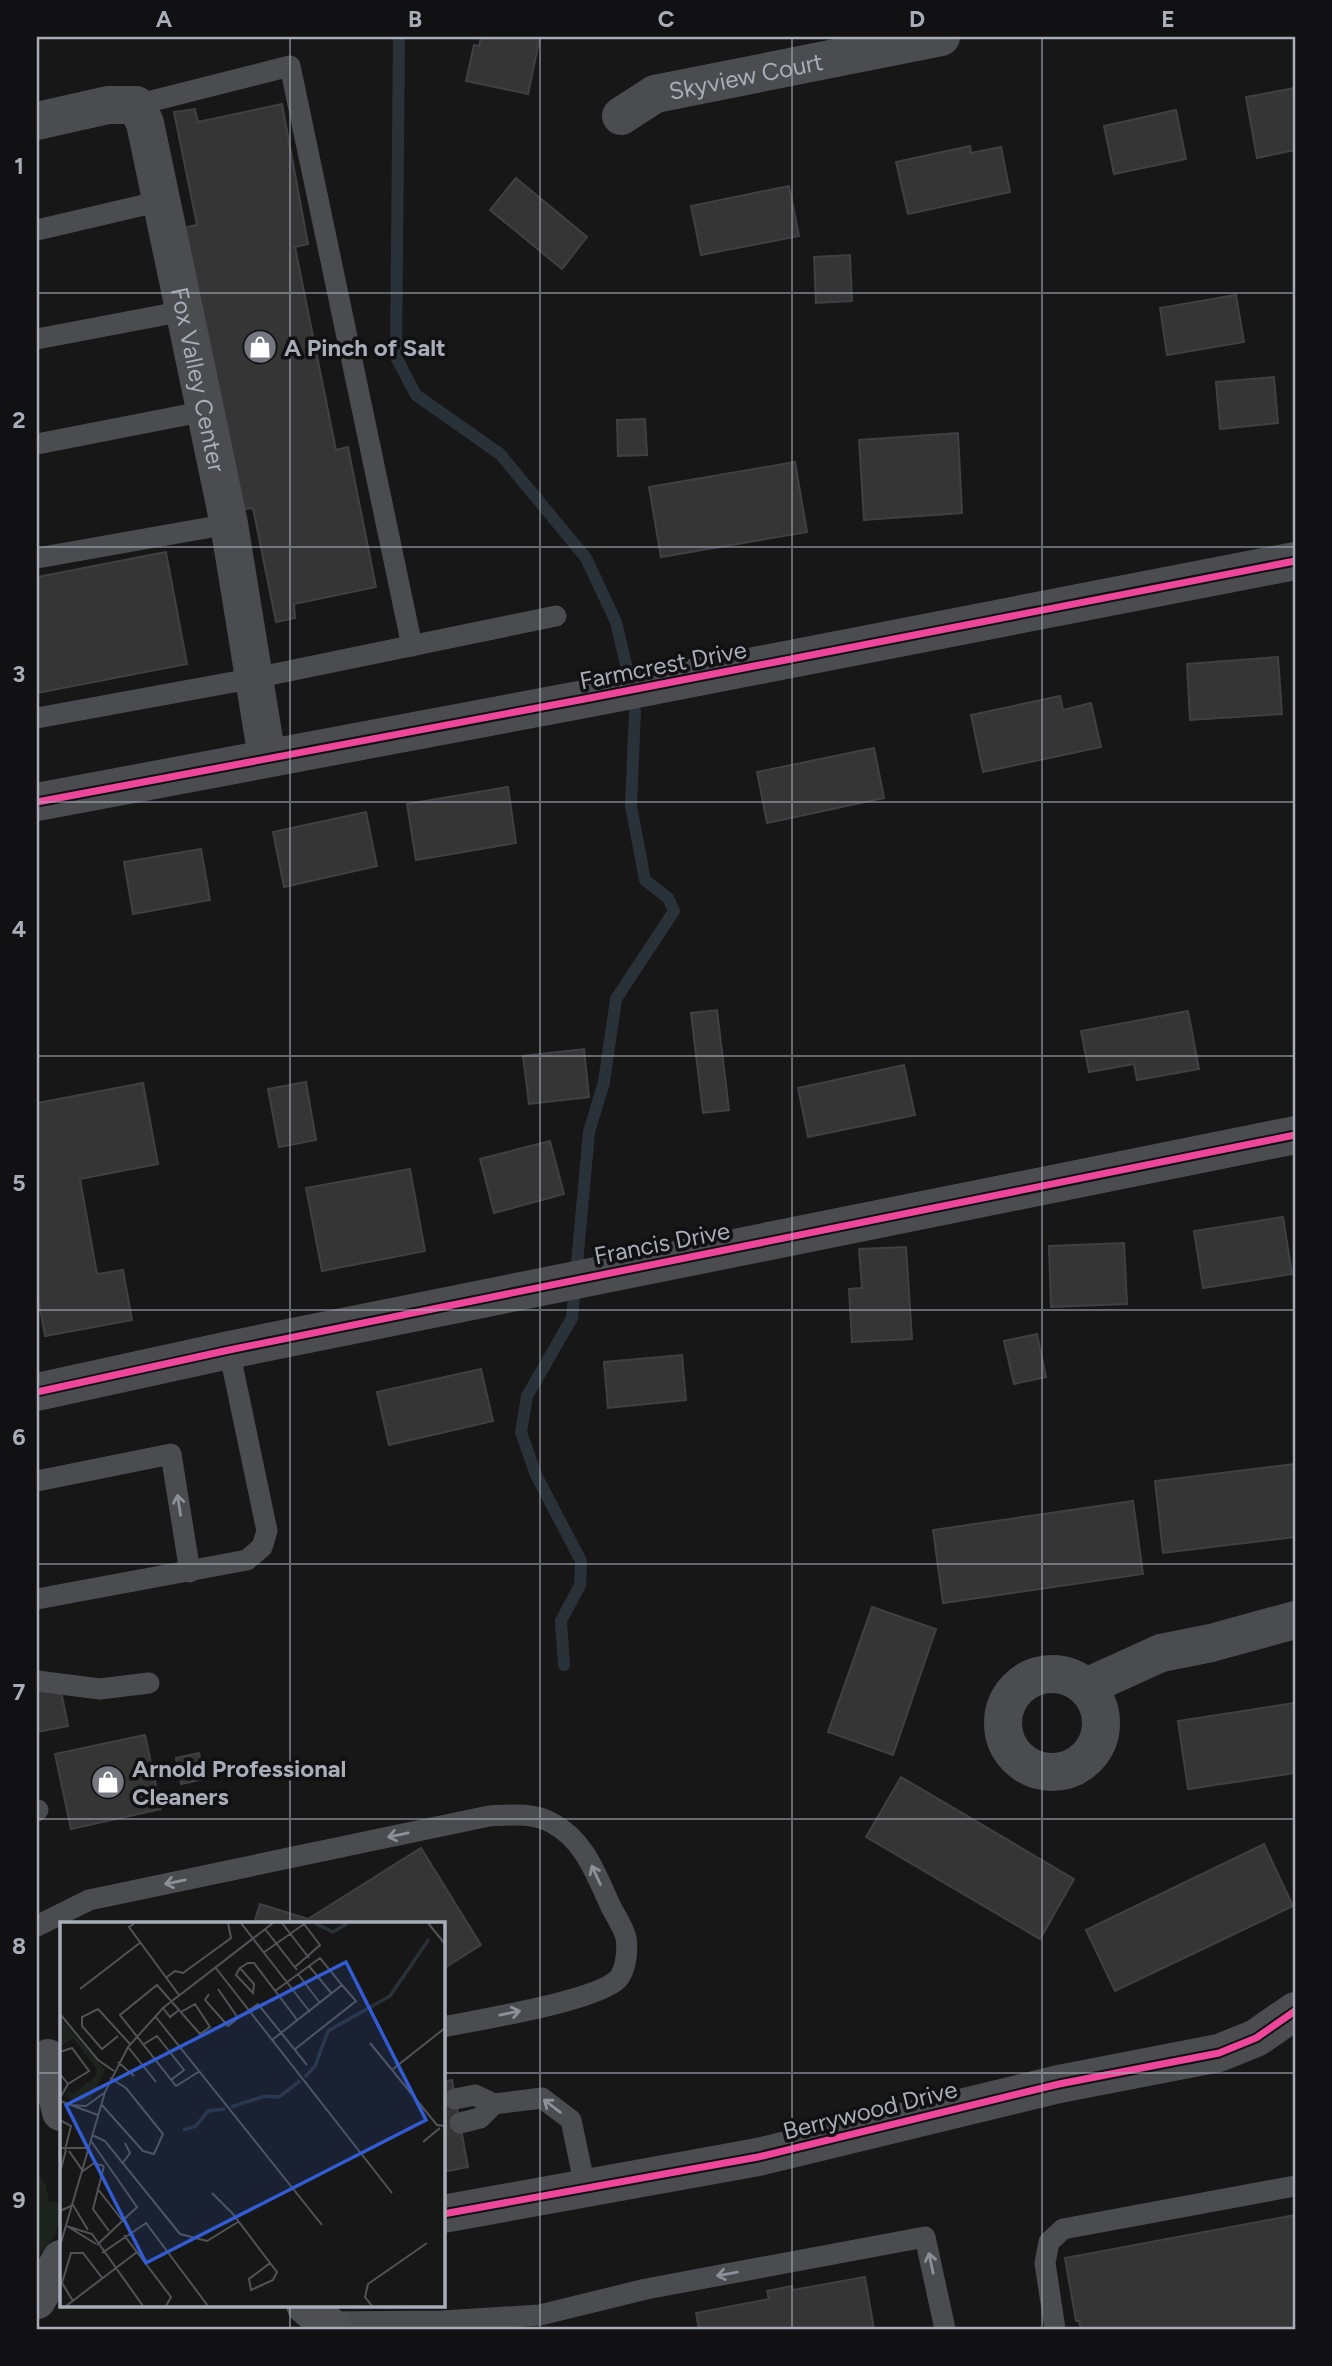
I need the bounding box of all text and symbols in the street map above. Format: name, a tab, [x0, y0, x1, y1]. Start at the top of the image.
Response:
text: A	[156, 5, 173, 33]
text: B	[408, 5, 422, 33]
text: C	[658, 5, 675, 33]
text: D	[909, 5, 925, 33]
text: E	[1161, 5, 1175, 33]
street label: Skyview Court	[666, 46, 825, 105]
text: 1	[14, 152, 24, 180]
street label: Fox Valley Center	[165, 285, 232, 475]
shop icon: A Pinch of Salt	[241, 328, 279, 366]
place label: A Pinch of Salt	[284, 333, 446, 362]
text: 2	[12, 406, 26, 434]
street label: Farmcrest Drive	[577, 635, 749, 695]
text: 3	[13, 660, 25, 688]
text: 4	[12, 915, 26, 943]
text: 5	[12, 1169, 26, 1197]
street label: Francis Drive	[592, 1216, 732, 1270]
text: 6	[12, 1423, 26, 1451]
one-way arrow	[172, 1494, 185, 1517]
text: 7	[13, 1678, 26, 1706]
place label: Arnold Professional Cleaners	[132, 1754, 347, 1811]
shop icon: Arnold Professional Cleaners	[89, 1763, 127, 1801]
one-way arrow	[387, 1829, 410, 1842]
one-way arrow	[589, 1865, 602, 1886]
one-way arrow	[164, 1875, 187, 1889]
inset map	[60, 1922, 444, 2306]
text: 8	[12, 1932, 26, 1960]
one-way arrow	[498, 2005, 521, 2019]
street label: Berrywood Drive	[780, 2074, 960, 2146]
one-way arrow	[543, 2098, 562, 2113]
text: 9	[12, 2186, 26, 2214]
one-way arrow	[923, 2252, 937, 2275]
one-way arrow	[716, 2267, 739, 2281]

